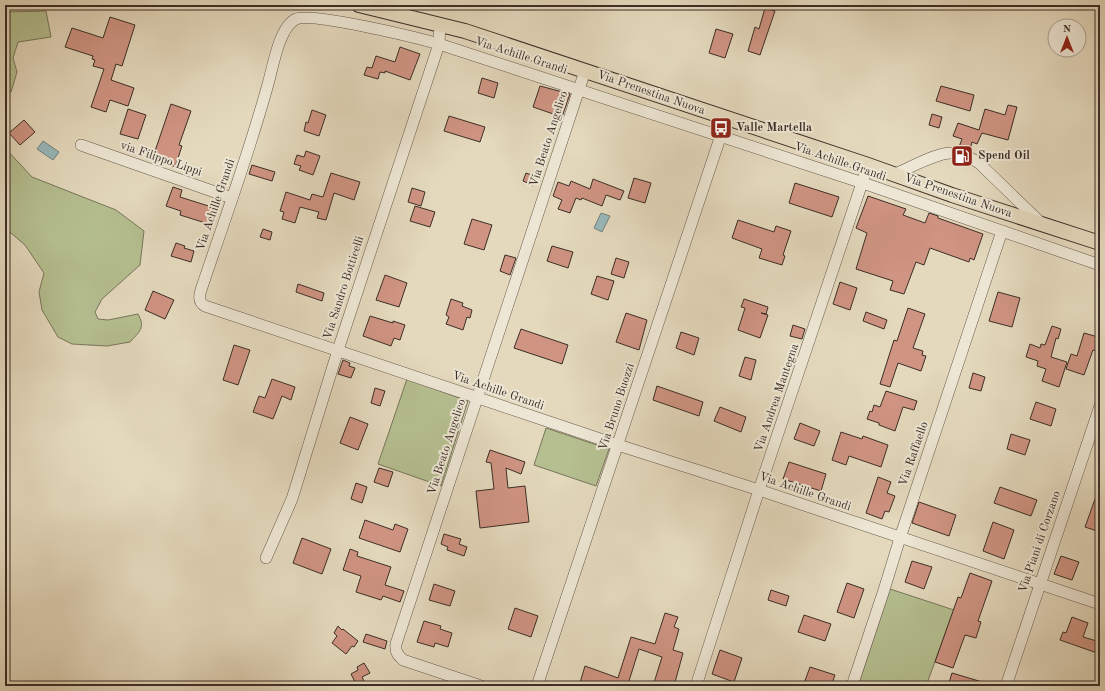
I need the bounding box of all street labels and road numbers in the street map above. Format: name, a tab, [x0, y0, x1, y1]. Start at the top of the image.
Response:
street label: Via Achille Grandi	[473, 35, 569, 77]
street label: Via Prenestina Nuova	[595, 69, 707, 117]
street label: Via Beato Angelico	[528, 90, 570, 188]
street label: via Filippo Lippi	[119, 139, 203, 179]
street label: Via Achille Grandi	[793, 141, 887, 183]
street label: Via Achille Grandi	[195, 158, 237, 252]
street label: Via Prenestina Nuova	[902, 172, 1014, 220]
street label: Via Sandro Botticelli	[322, 235, 366, 341]
street label: Via Andrea Mantegna	[753, 342, 801, 454]
street label: Via Bruno Buozzi	[597, 362, 637, 452]
street label: Via Achille Grandi	[451, 370, 545, 412]
street label: Via Beato Angelico	[426, 398, 468, 496]
street label: Via Raffaello	[897, 420, 931, 488]
street label: Via Achille Grandi	[758, 471, 852, 513]
street label: Via Piani di Corzano	[1017, 489, 1063, 595]

